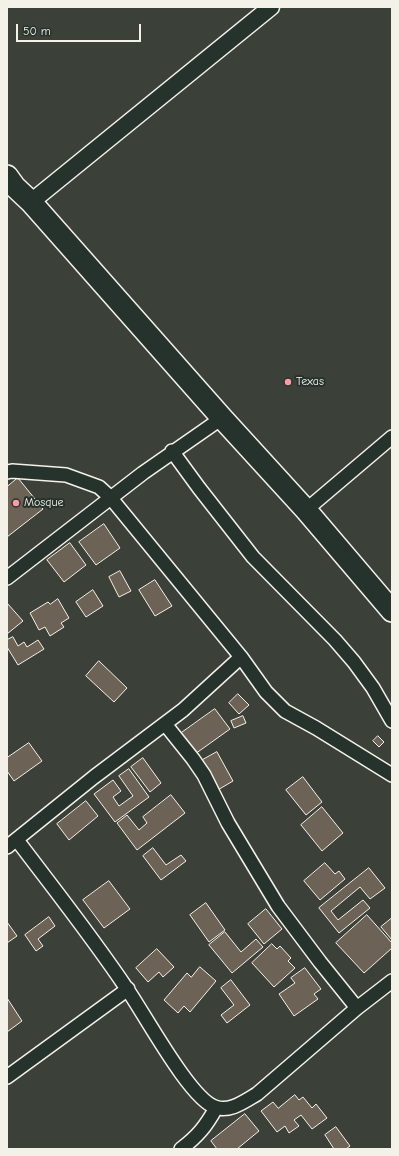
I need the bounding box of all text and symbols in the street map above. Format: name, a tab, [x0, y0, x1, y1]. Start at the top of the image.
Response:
scale bar	[18, 16, 143, 42]
text: 50 m	[23, 24, 51, 38]
place label: Texas	[296, 375, 324, 389]
marker: Texas	[283, 377, 293, 387]
place label: Mosque	[24, 496, 64, 510]
marker: Mosque	[11, 498, 21, 508]

